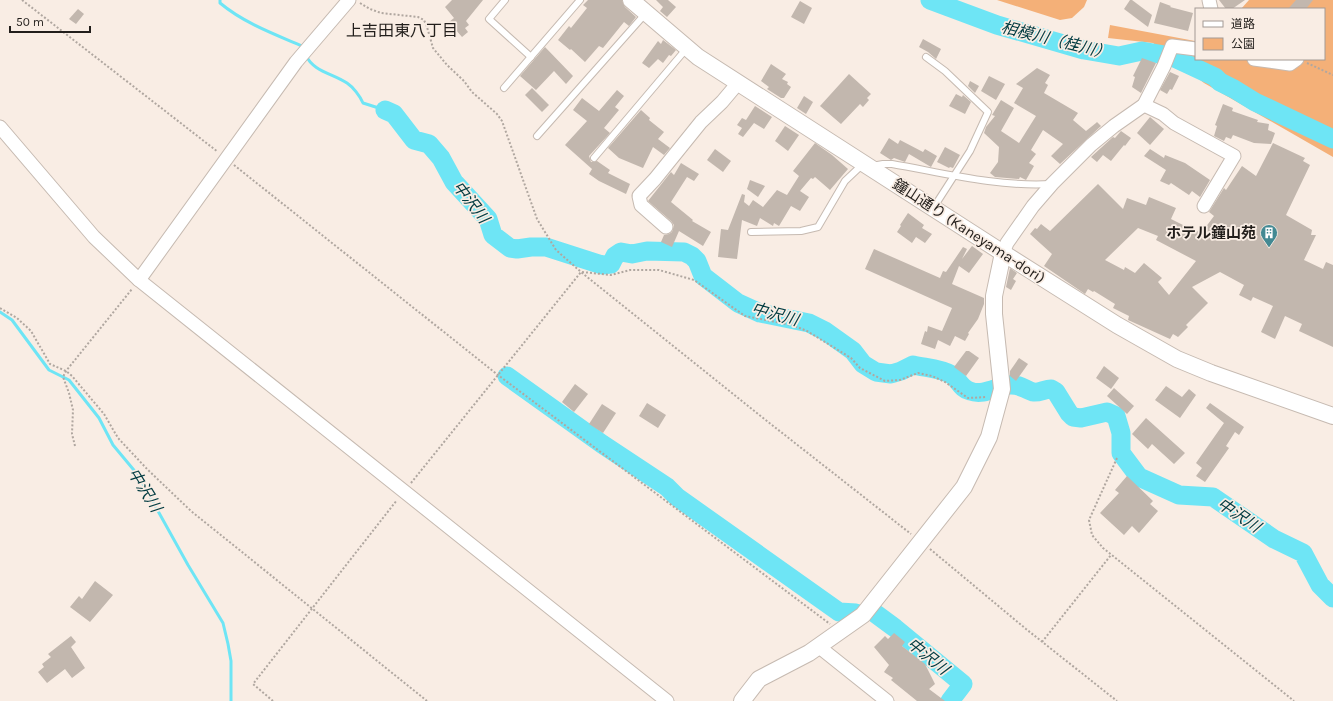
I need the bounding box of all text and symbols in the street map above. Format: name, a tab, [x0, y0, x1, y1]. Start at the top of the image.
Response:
scale bar	[10, 8, 90, 34]
legend	[1195, 8, 1325, 60]
text: 50 m	[16, 15, 44, 29]
water label: 相模川（桂川）	[999, 17, 1113, 63]
text: 道路	[1231, 17, 1255, 31]
district label: 上吉田東八丁目	[346, 21, 458, 40]
text: 公園	[1231, 37, 1255, 51]
street label: 鐘山通り (Kaneyama-dori)	[889, 175, 1049, 287]
water label: 中沢川	[449, 177, 494, 228]
building icon: ホテル鐘山苑	[1259, 223, 1279, 248]
place label: ホテル鐘山苑	[1166, 224, 1256, 242]
water label: 中沢川	[749, 299, 803, 330]
water label: 中沢川	[124, 465, 167, 517]
water label: 中沢川	[1214, 494, 1266, 537]
water label: 中沢川	[903, 634, 954, 680]

